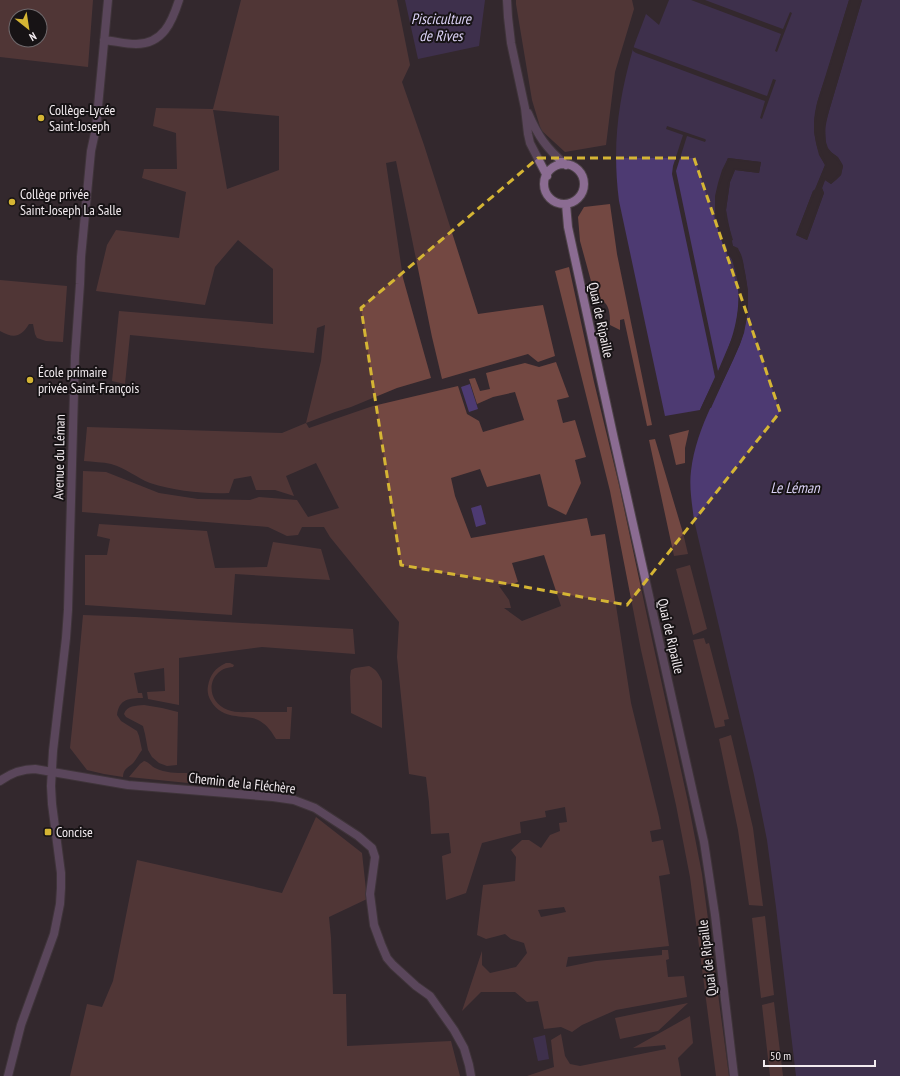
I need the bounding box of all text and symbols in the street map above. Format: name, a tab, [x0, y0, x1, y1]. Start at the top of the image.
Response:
north arrow	[8, 8, 48, 48]
water label: Pisciculture de Rives	[411, 9, 472, 45]
text: N	[27, 29, 39, 44]
place label: Collège-Lycée Saint-Joseph	[49, 101, 116, 135]
marker: Collège-Lycée Saint-Joseph	[36, 113, 46, 123]
place label: Collège privée Saint-Joseph La Salle	[20, 185, 122, 219]
marker: Collège privée Saint-Joseph La Salle	[7, 197, 17, 207]
street label: Quai de Ripaille	[584, 280, 618, 360]
place label: École primaire privée Saint-François	[38, 363, 139, 397]
marker: École primaire privée Saint-François	[25, 375, 35, 385]
street label: Avenue du Léman	[49, 414, 69, 500]
water label: Le Léman	[770, 478, 821, 497]
street label: Quai de Ripaille	[654, 596, 688, 676]
street label: Chemin de la Fléchère	[188, 768, 297, 798]
place label: Concise	[56, 823, 93, 841]
marker: Concise	[43, 827, 53, 837]
street label: Quai de Ripaille	[693, 918, 721, 997]
scale bar	[764, 1042, 875, 1068]
text: 50 m	[770, 1048, 791, 1063]

